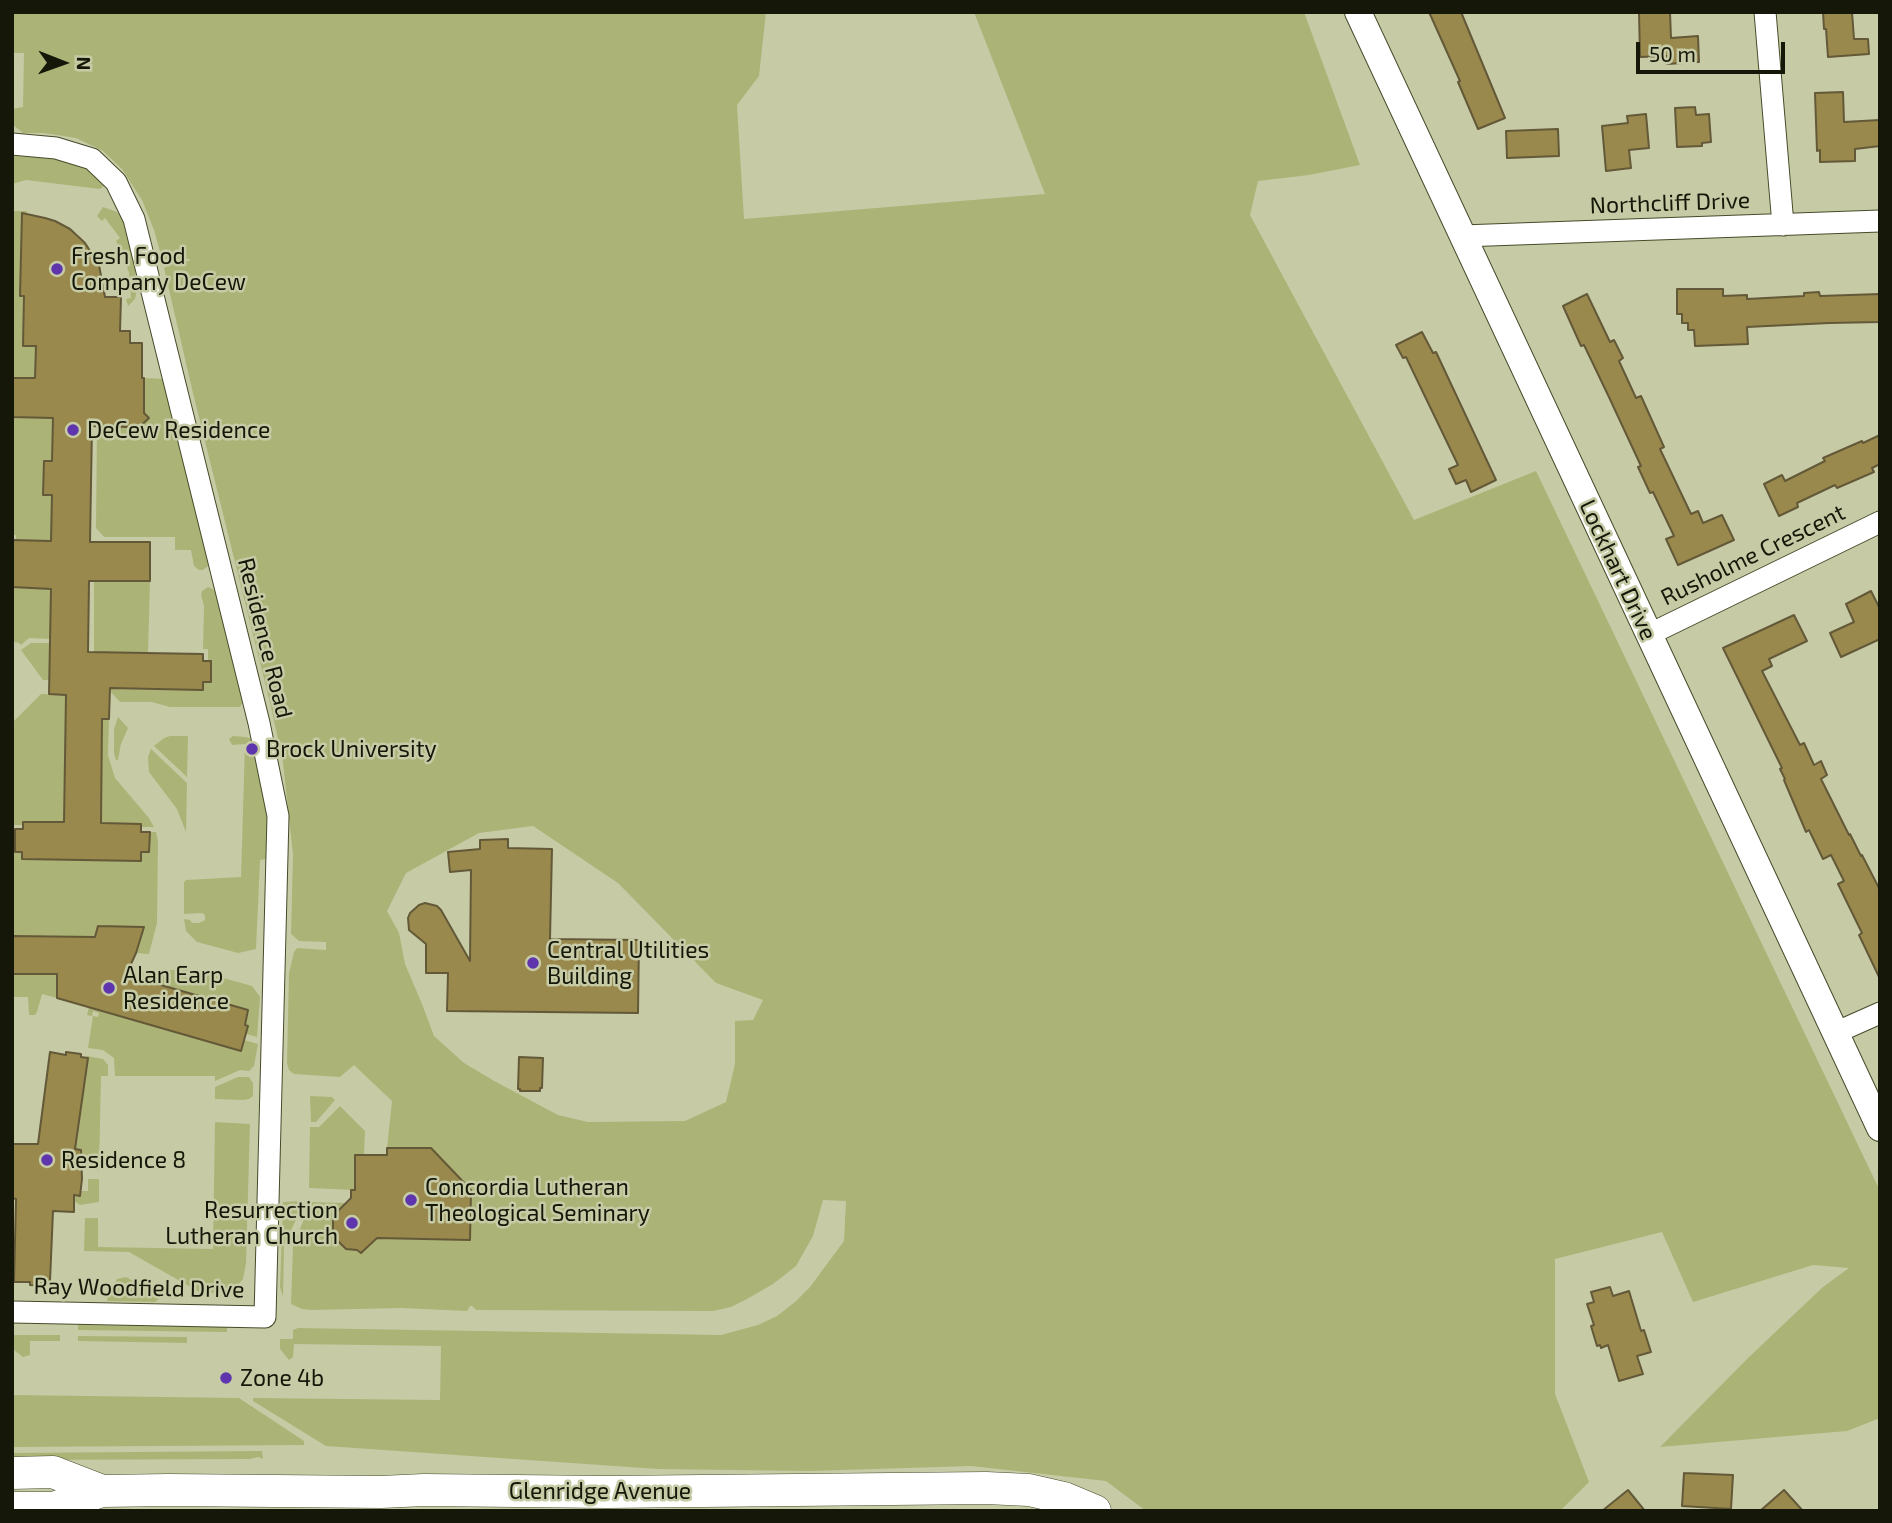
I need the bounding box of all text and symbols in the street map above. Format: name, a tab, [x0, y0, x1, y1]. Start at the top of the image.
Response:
north arrow	[28, 28, 98, 98]
scale bar	[1640, 28, 1789, 72]
text: 50 m	[1649, 41, 1696, 66]
text: N	[73, 56, 96, 70]
street label: Northcliff Drive	[1589, 186, 1751, 220]
place label: Fresh Food Company DeCew	[71, 242, 246, 296]
marker: Fresh Food Company DeCew	[49, 261, 65, 277]
place label: DeCew Residence	[87, 416, 270, 444]
marker: DeCew Residence	[65, 422, 81, 438]
street label: Lockhart Drive	[1573, 496, 1663, 644]
street label: Rusholme Crescent	[1656, 498, 1850, 612]
street label: Residence Road	[232, 555, 298, 721]
place label: Brock University	[266, 735, 437, 763]
marker: Brock University	[244, 741, 260, 757]
place label: Central Utilities Building	[547, 936, 709, 990]
marker: Central Utilities Building	[525, 955, 541, 971]
place label: Alan Earp Residence	[123, 961, 229, 1015]
marker: Alan Earp Residence	[101, 980, 117, 996]
place label: Residence 8	[61, 1146, 186, 1174]
marker: Residence 8	[39, 1152, 55, 1168]
place label: Concordia Lutheran Theological Seminary	[425, 1173, 650, 1227]
marker: Concordia Lutheran Theological Seminary	[403, 1192, 419, 1208]
place label: Resurrection Lutheran Church	[165, 1196, 338, 1250]
marker: Resurrection Lutheran Church	[344, 1215, 360, 1231]
street label: Ray Woodfield Drive	[33, 1272, 245, 1304]
place label: Zone 4b	[240, 1364, 324, 1392]
marker: Zone 4b	[218, 1370, 234, 1386]
street label: Glenridge Avenue	[509, 1477, 691, 1505]

